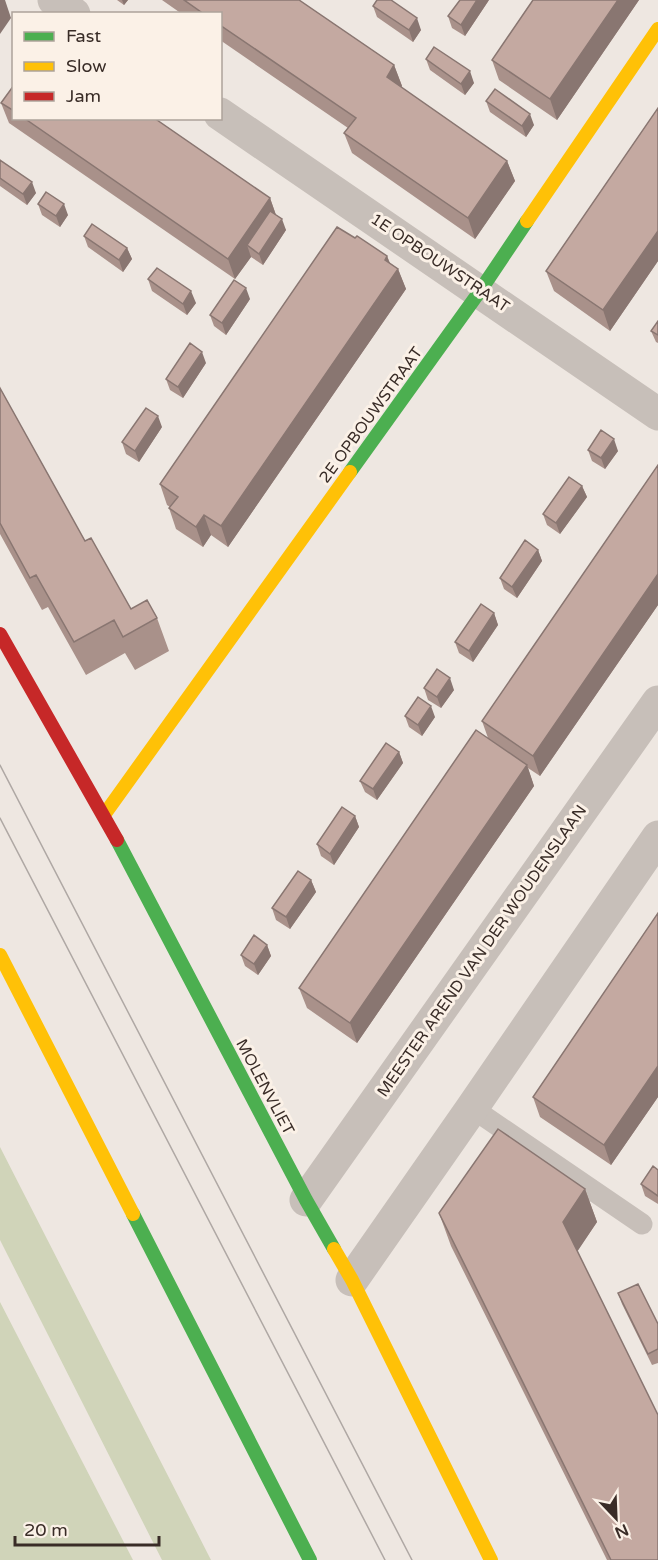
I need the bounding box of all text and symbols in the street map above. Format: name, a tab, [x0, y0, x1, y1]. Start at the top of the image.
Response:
legend	[12, 12, 222, 120]
text: Fast	[66, 25, 101, 47]
text: Slow	[66, 55, 107, 77]
text: Jam	[66, 85, 101, 107]
street label: 1E OPBOUWSTRAAT	[367, 209, 513, 317]
street label: 2E OPBOUWSTRAAT	[315, 343, 427, 487]
street label: MEESTER AREND VAN DER WOUDENSLAAN	[373, 801, 591, 1101]
street label: MOLENVLIET	[231, 1036, 299, 1139]
north arrow	[586, 1488, 646, 1548]
scale bar	[15, 1509, 159, 1547]
text: 20 m	[24, 1519, 68, 1541]
text: N	[612, 1519, 631, 1543]

